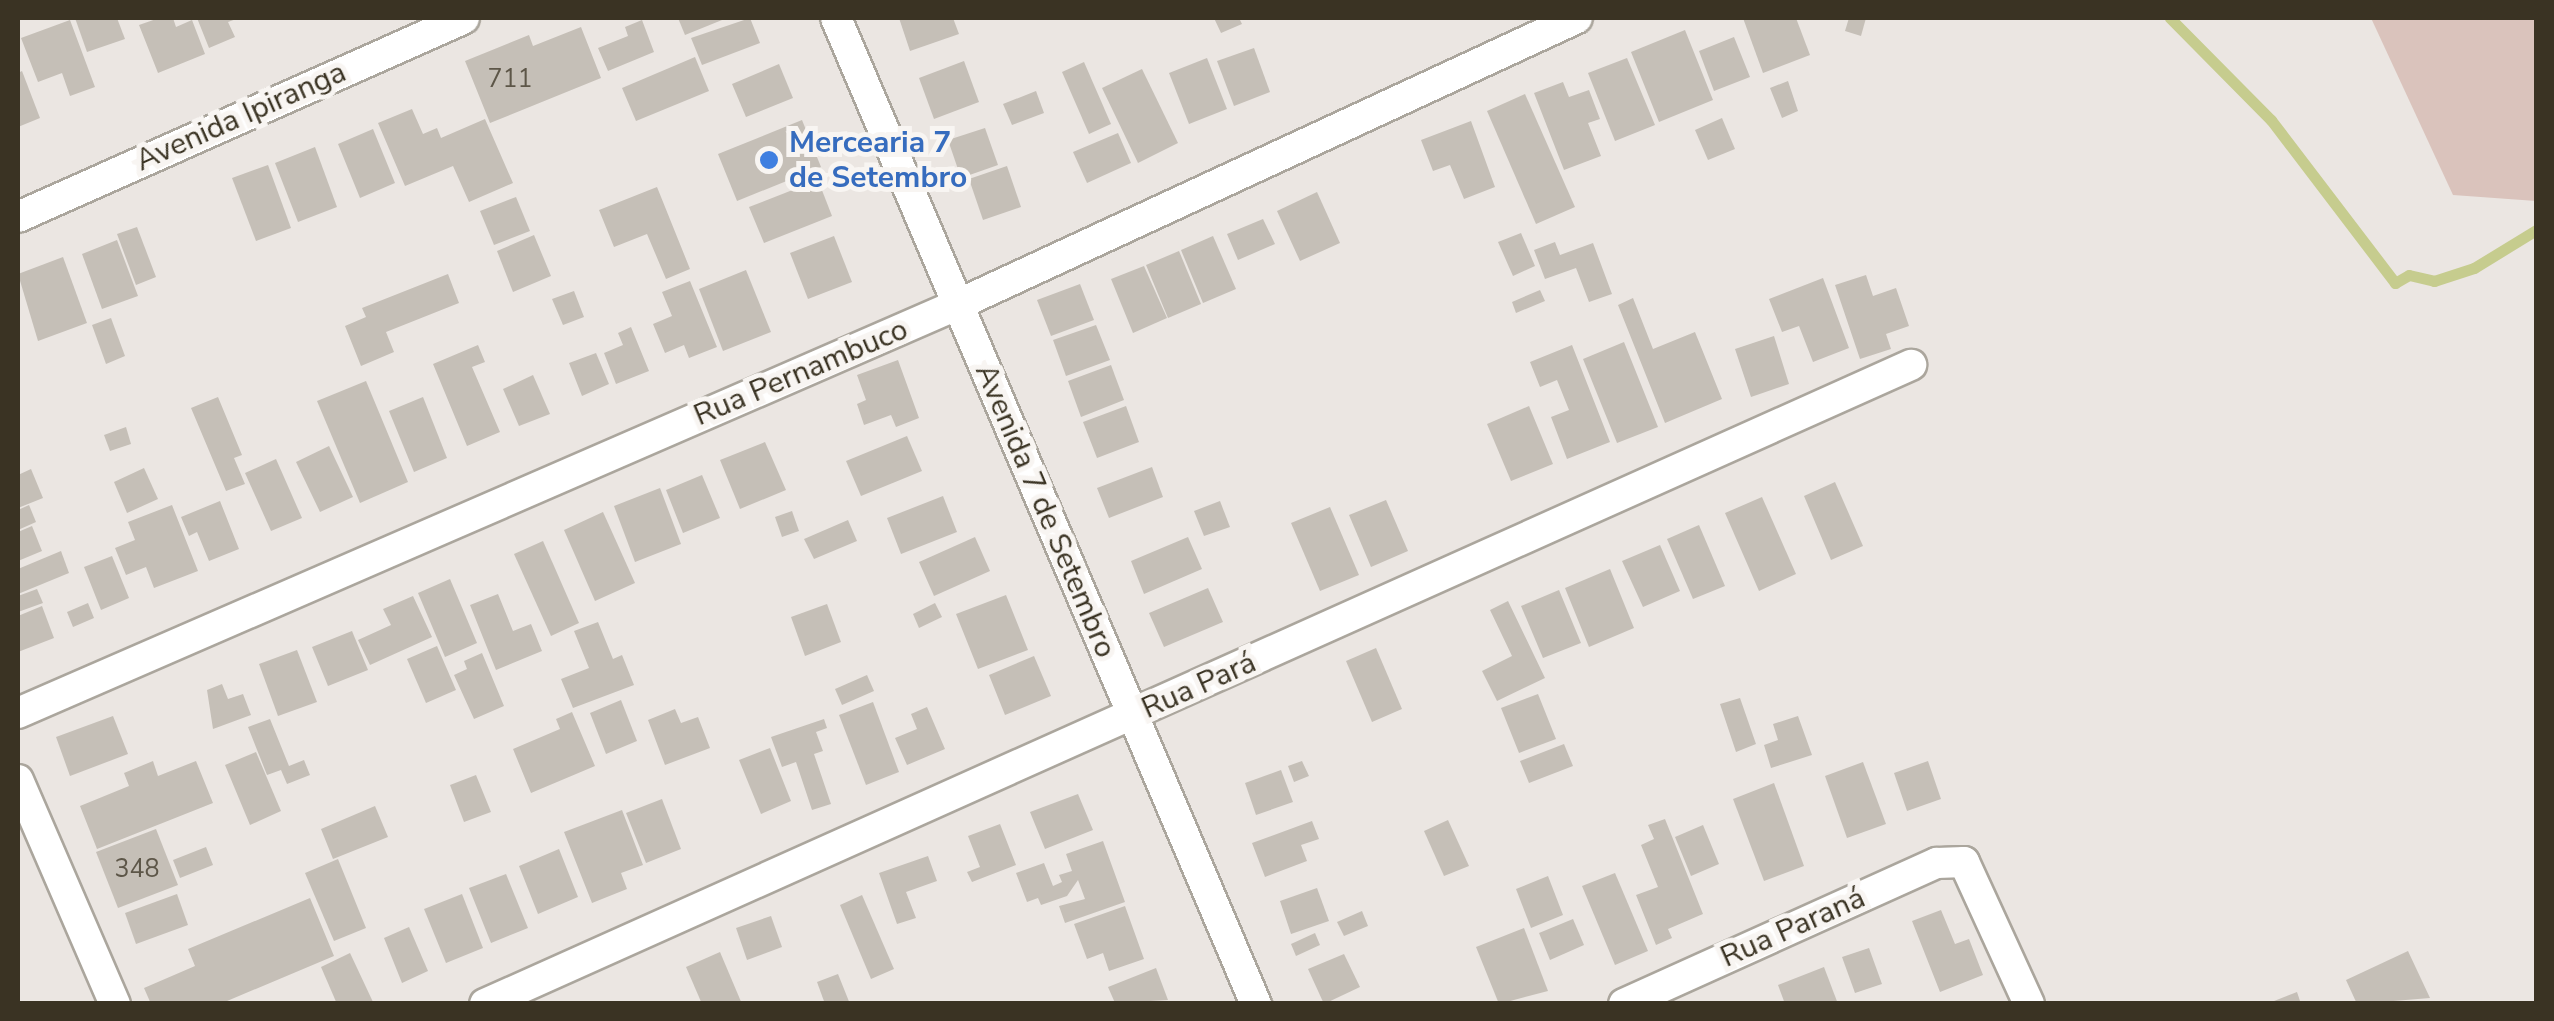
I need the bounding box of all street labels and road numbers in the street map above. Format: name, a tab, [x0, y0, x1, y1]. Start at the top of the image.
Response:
street label: Avenida Ipiranga	[130, 54, 352, 180]
street label: Rua Pernambuco	[689, 312, 913, 434]
street label: Avenida 7 de Setembro	[967, 359, 1123, 663]
street label: Rua Pará	[1136, 645, 1262, 727]
street label: Rua Paraná	[1715, 880, 1871, 976]

